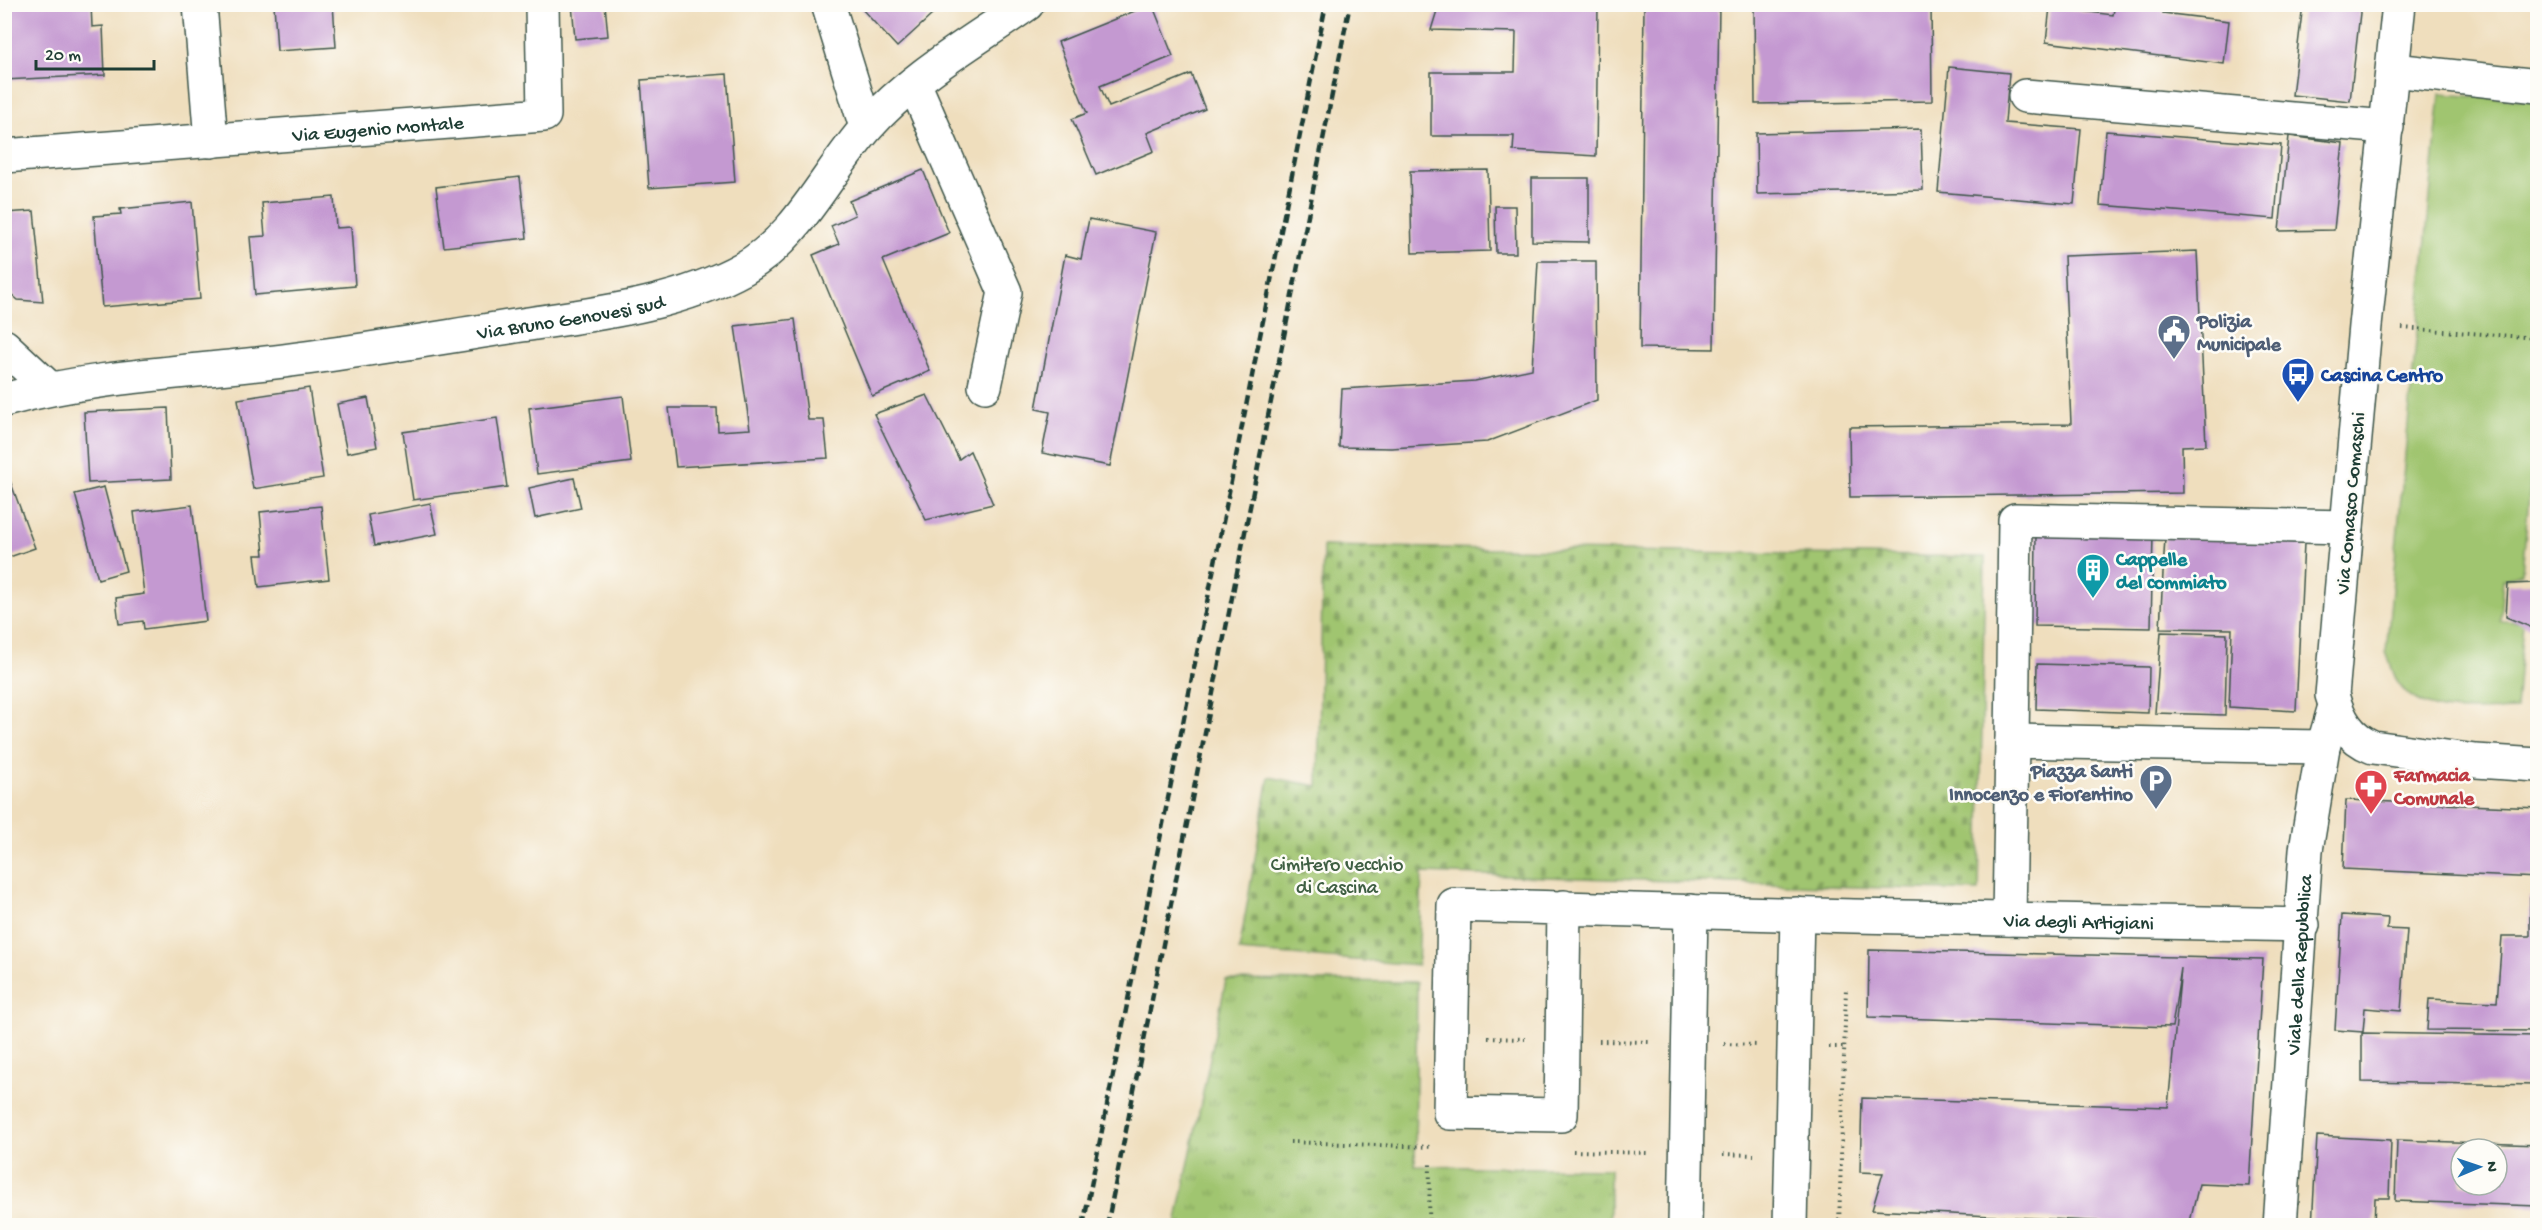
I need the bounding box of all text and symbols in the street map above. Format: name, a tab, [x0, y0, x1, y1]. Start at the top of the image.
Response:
scale bar	[36, 33, 154, 71]
text: 20 m	[45, 46, 81, 67]
street label: Via Eugenio Montale	[291, 113, 465, 149]
street label: Via Bruno Genovesi sud	[475, 291, 670, 347]
place label: Polizia Municipale	[2196, 312, 2282, 358]
public building icon: Polizia Municipale	[2156, 313, 2192, 360]
bus stop icon: Cascina Centro	[2280, 356, 2316, 403]
place label: Cascina Centro	[2320, 366, 2444, 389]
street label: Via Comasco Comaschi	[2333, 411, 2372, 596]
place label: Cappelle del commiato	[2115, 550, 2227, 596]
building icon: Cappelle del commiato	[2075, 552, 2111, 599]
place label: Piazza Santi Innocenzo e Fiorentino	[1949, 762, 2134, 808]
parking icon: Piazza Santi Innocenzo e Fiorentino	[2138, 763, 2174, 810]
place label: Farmacia Comunale	[2393, 766, 2475, 812]
pharmacy icon: Farmacia Comunale	[2353, 768, 2389, 815]
park label: Cimitero vecchio di Cascina	[1271, 855, 1403, 901]
street label: Viale della Repubblica	[2284, 873, 2319, 1057]
street label: Via degli Artigiani	[2002, 911, 2154, 937]
north arrow	[2449, 1137, 2509, 1197]
text: N	[2481, 1161, 2500, 1173]

